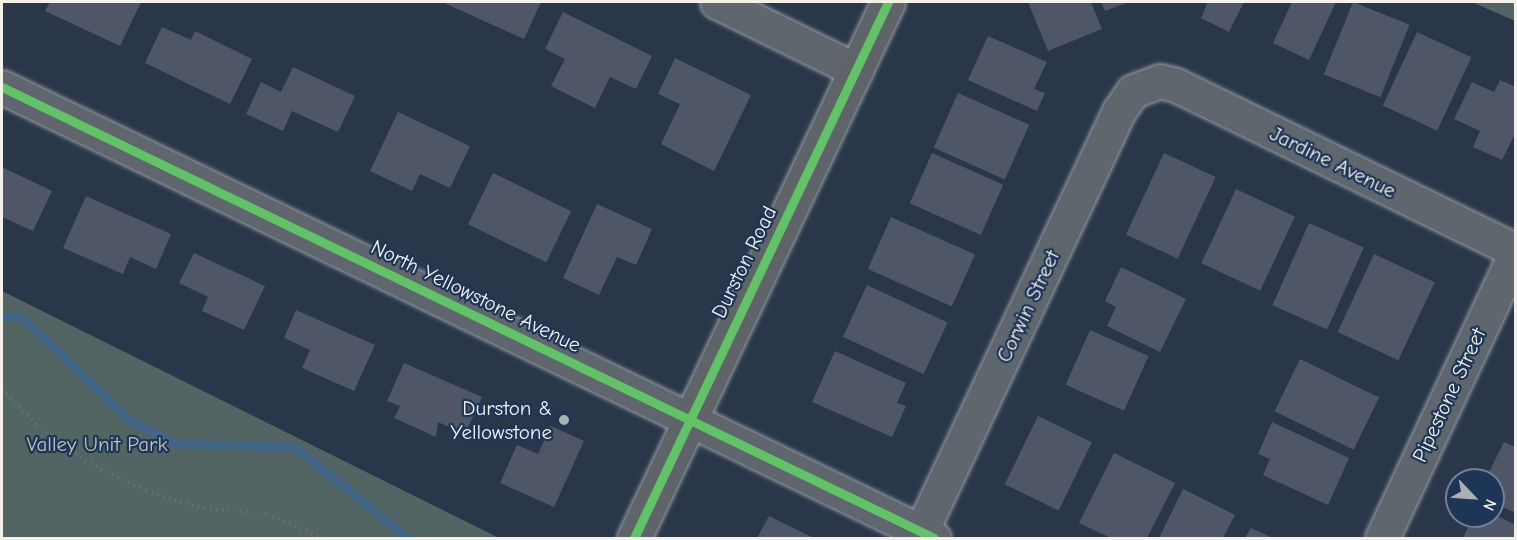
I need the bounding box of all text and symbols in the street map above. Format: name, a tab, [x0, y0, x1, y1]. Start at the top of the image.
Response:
street label: Jardine Avenue	[1266, 121, 1400, 203]
street label: Durston Road	[706, 202, 782, 322]
street label: North Yellowstone Avenue	[367, 234, 585, 358]
street label: Corwin Street	[991, 246, 1065, 366]
street label: Pipestone Street	[1407, 324, 1491, 466]
place label: Durston & Yellowstone	[450, 395, 552, 445]
marker: Durston & Yellowstone	[557, 413, 571, 427]
park label: Valley Unit Park	[26, 431, 168, 457]
north arrow	[1445, 468, 1505, 528]
text: N	[1479, 496, 1500, 513]

